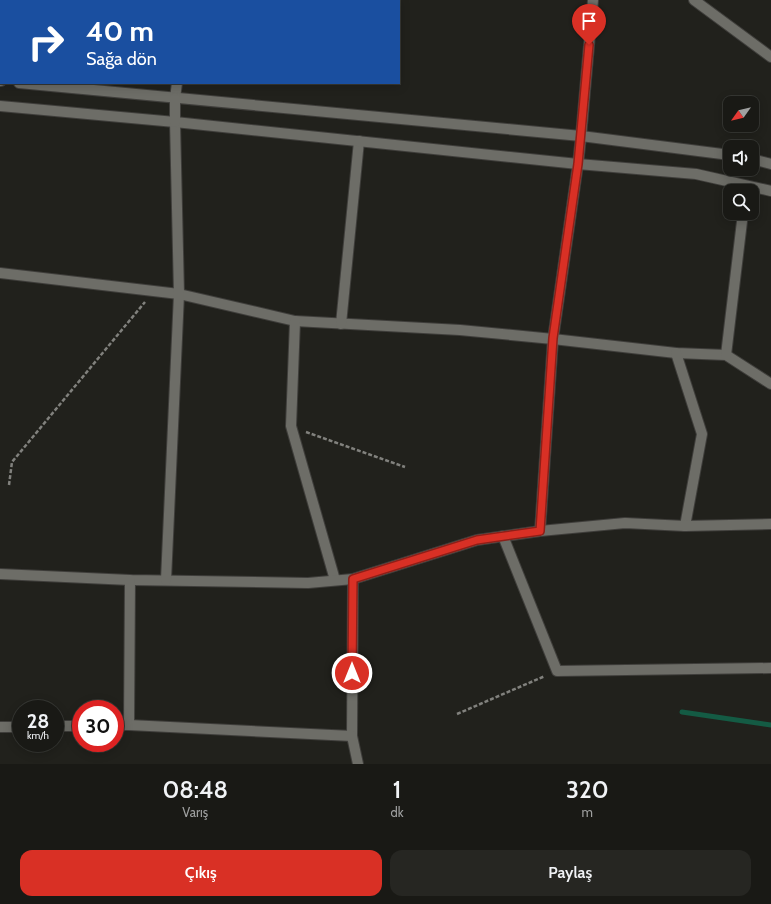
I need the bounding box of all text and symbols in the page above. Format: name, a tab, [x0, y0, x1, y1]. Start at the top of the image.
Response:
pin	[572, 4, 606, 45]
icon: arrive	[578, 10, 600, 32]
text: 40 m	[86, 14, 154, 48]
icon: right	[20, 16, 72, 68]
text: Sağa dön	[86, 48, 157, 70]
north arrow	[723, 96, 759, 132]
map controls	[723, 96, 759, 220]
button: sound	[723, 140, 759, 176]
button: search	[723, 184, 759, 220]
position arrow	[331, 652, 373, 694]
speed limit sign: 30	[72, 700, 124, 752]
text: 28	[27, 709, 49, 733]
text: km/h	[27, 729, 49, 742]
text: 08:48	[162, 775, 228, 804]
text: 1	[393, 775, 401, 804]
text: 320	[566, 775, 609, 804]
text: Varış	[182, 804, 208, 820]
text: dk	[391, 804, 404, 820]
text: m	[582, 804, 593, 820]
button: Çıkış	[20, 850, 382, 896]
button: Paylaş	[390, 850, 751, 896]

